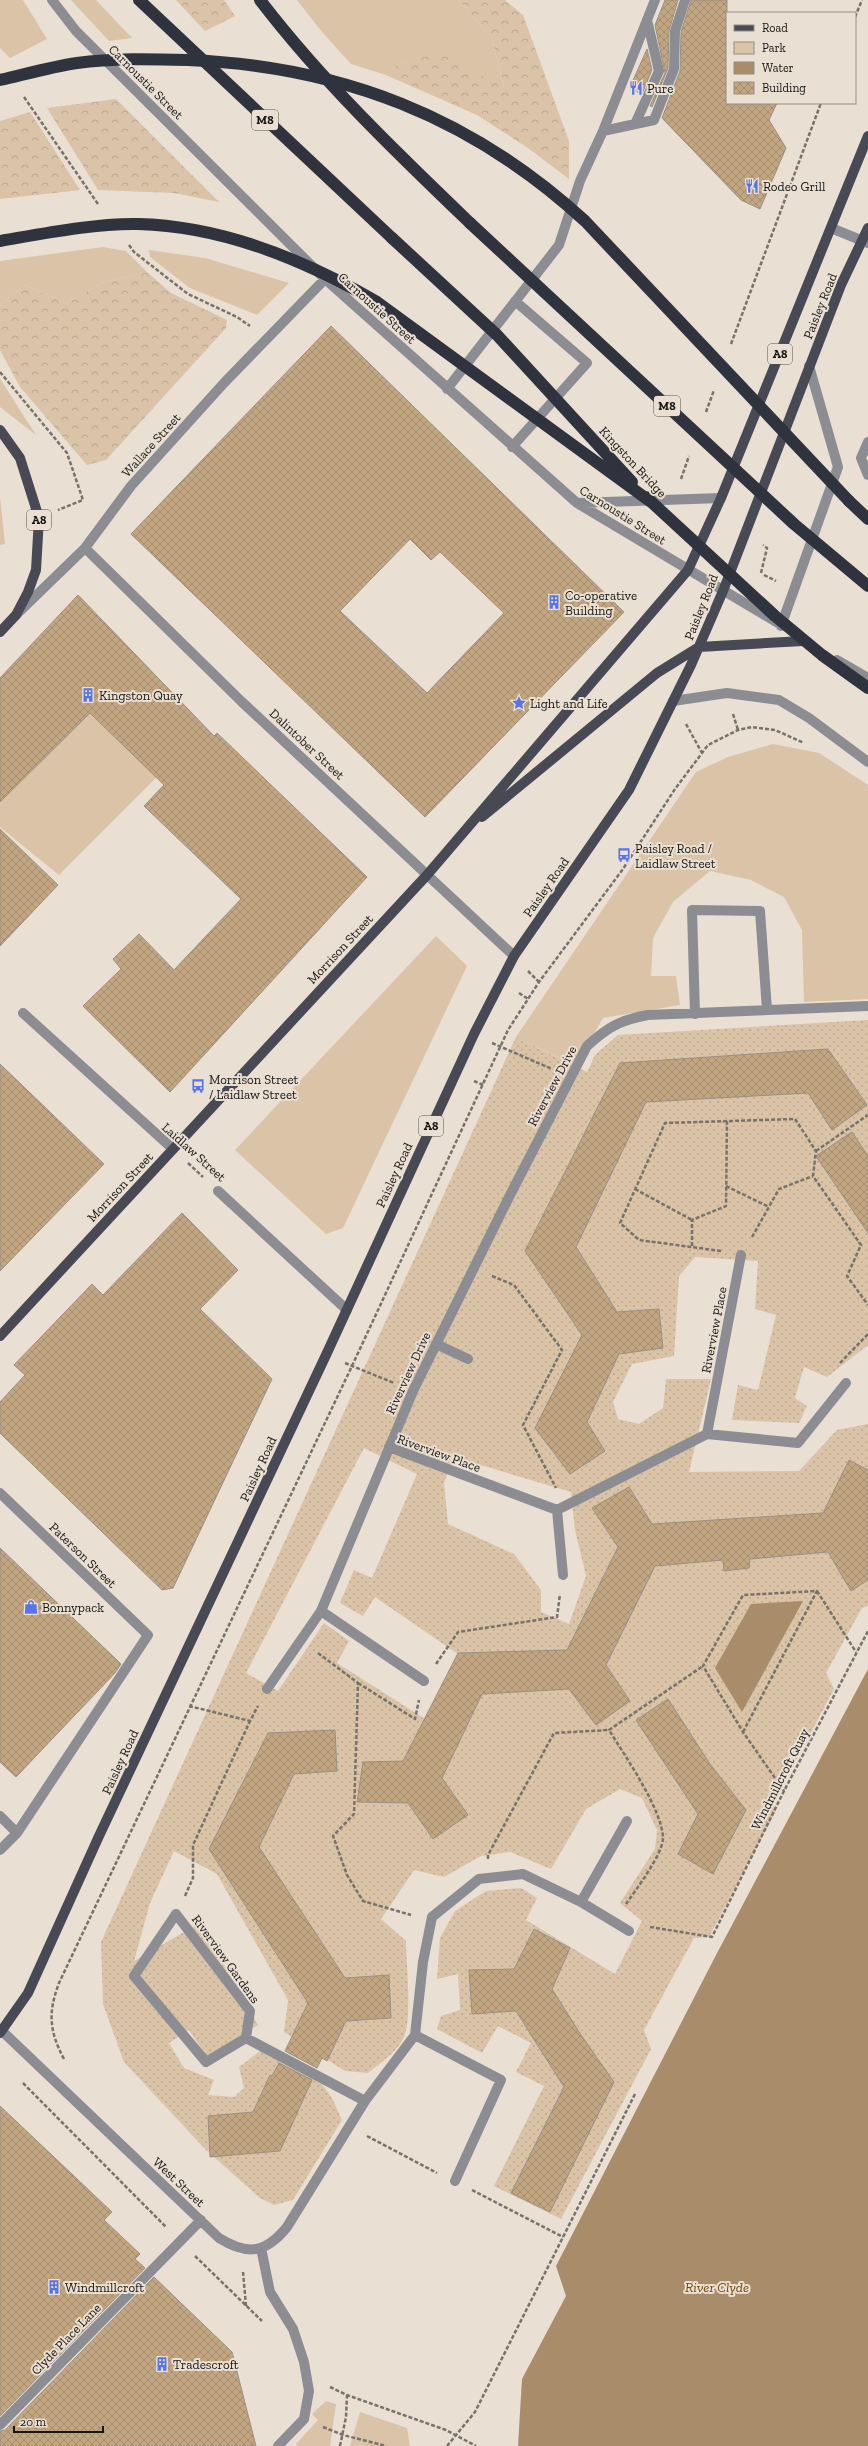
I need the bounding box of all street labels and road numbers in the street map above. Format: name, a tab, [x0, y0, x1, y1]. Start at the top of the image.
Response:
street label: Carnoustie Street	[106, 42, 186, 122]
road number: M8	[252, 110, 278, 130]
street label: Carnoustie Street	[335, 269, 419, 347]
street label: Paisley Road	[800, 271, 840, 341]
road number: A8	[768, 344, 792, 364]
road number: M8	[654, 396, 680, 416]
street label: Wallace Street	[119, 410, 184, 480]
street label: Kingston Bridge	[596, 423, 670, 501]
street label: Carnoustie Street	[577, 482, 669, 548]
road number: A8	[27, 510, 51, 530]
street label: Paisley Road	[681, 572, 721, 642]
street label: Dalintober Street	[266, 705, 348, 783]
street label: Paisley Road	[520, 854, 572, 920]
street label: Morrison Street	[304, 911, 376, 987]
street label: Riverview Drive	[525, 1043, 579, 1129]
road number: A8	[419, 1116, 443, 1136]
street label: Laidlaw Street	[159, 1119, 229, 1185]
street label: Paisley Road	[373, 1140, 415, 1210]
street label: Morrison Street	[84, 1149, 156, 1225]
street label: Riverview Place	[698, 1286, 730, 1374]
street label: Riverview Drive	[382, 1330, 434, 1416]
street label: Riverview Place	[395, 1431, 483, 1475]
street label: Paisley Road	[237, 1434, 279, 1504]
street label: Paterson Street	[46, 1519, 120, 1591]
street label: Windmillcroft Quay	[748, 1726, 812, 1832]
street label: Paisley Road	[99, 1727, 141, 1797]
street label: Riverview Gardens	[189, 1912, 263, 2006]
street label: West Street	[150, 2154, 208, 2210]
street label: Clyde Place Lane	[28, 2300, 104, 2378]

